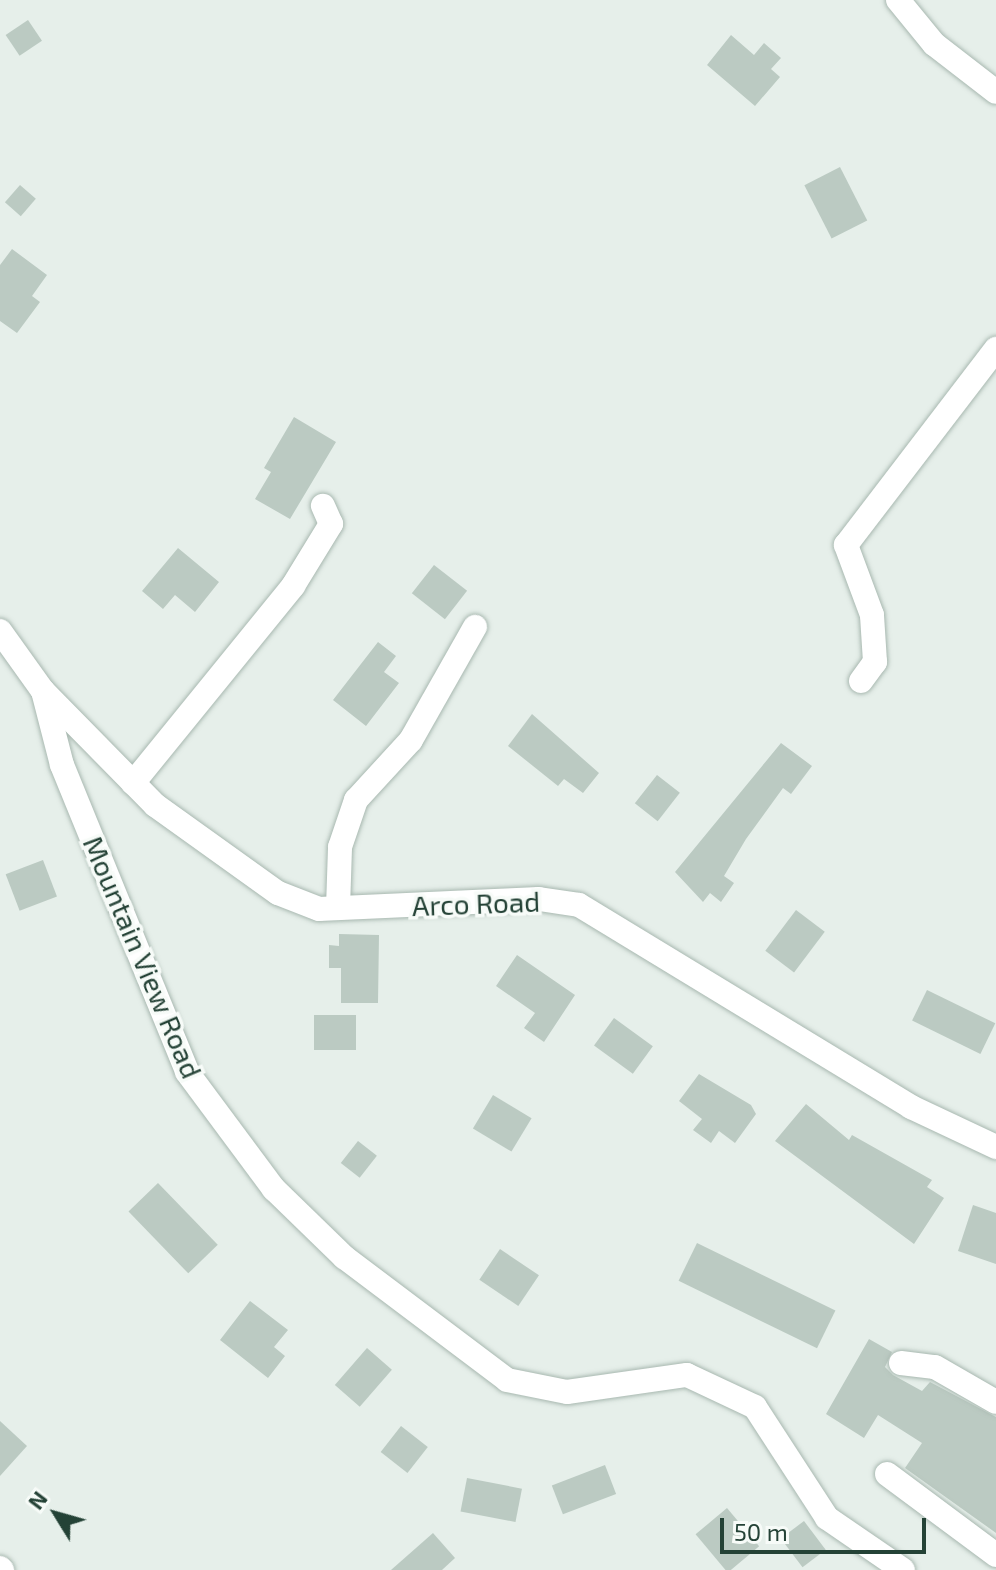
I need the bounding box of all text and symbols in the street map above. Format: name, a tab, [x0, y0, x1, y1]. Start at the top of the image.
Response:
street label: Mountain View Road	[77, 830, 209, 1084]
street label: Arco Road	[411, 884, 541, 922]
north arrow	[16, 1474, 96, 1554]
text: N	[22, 1485, 52, 1514]
scale bar	[724, 1502, 930, 1552]
text: 50 m	[734, 1517, 788, 1546]

